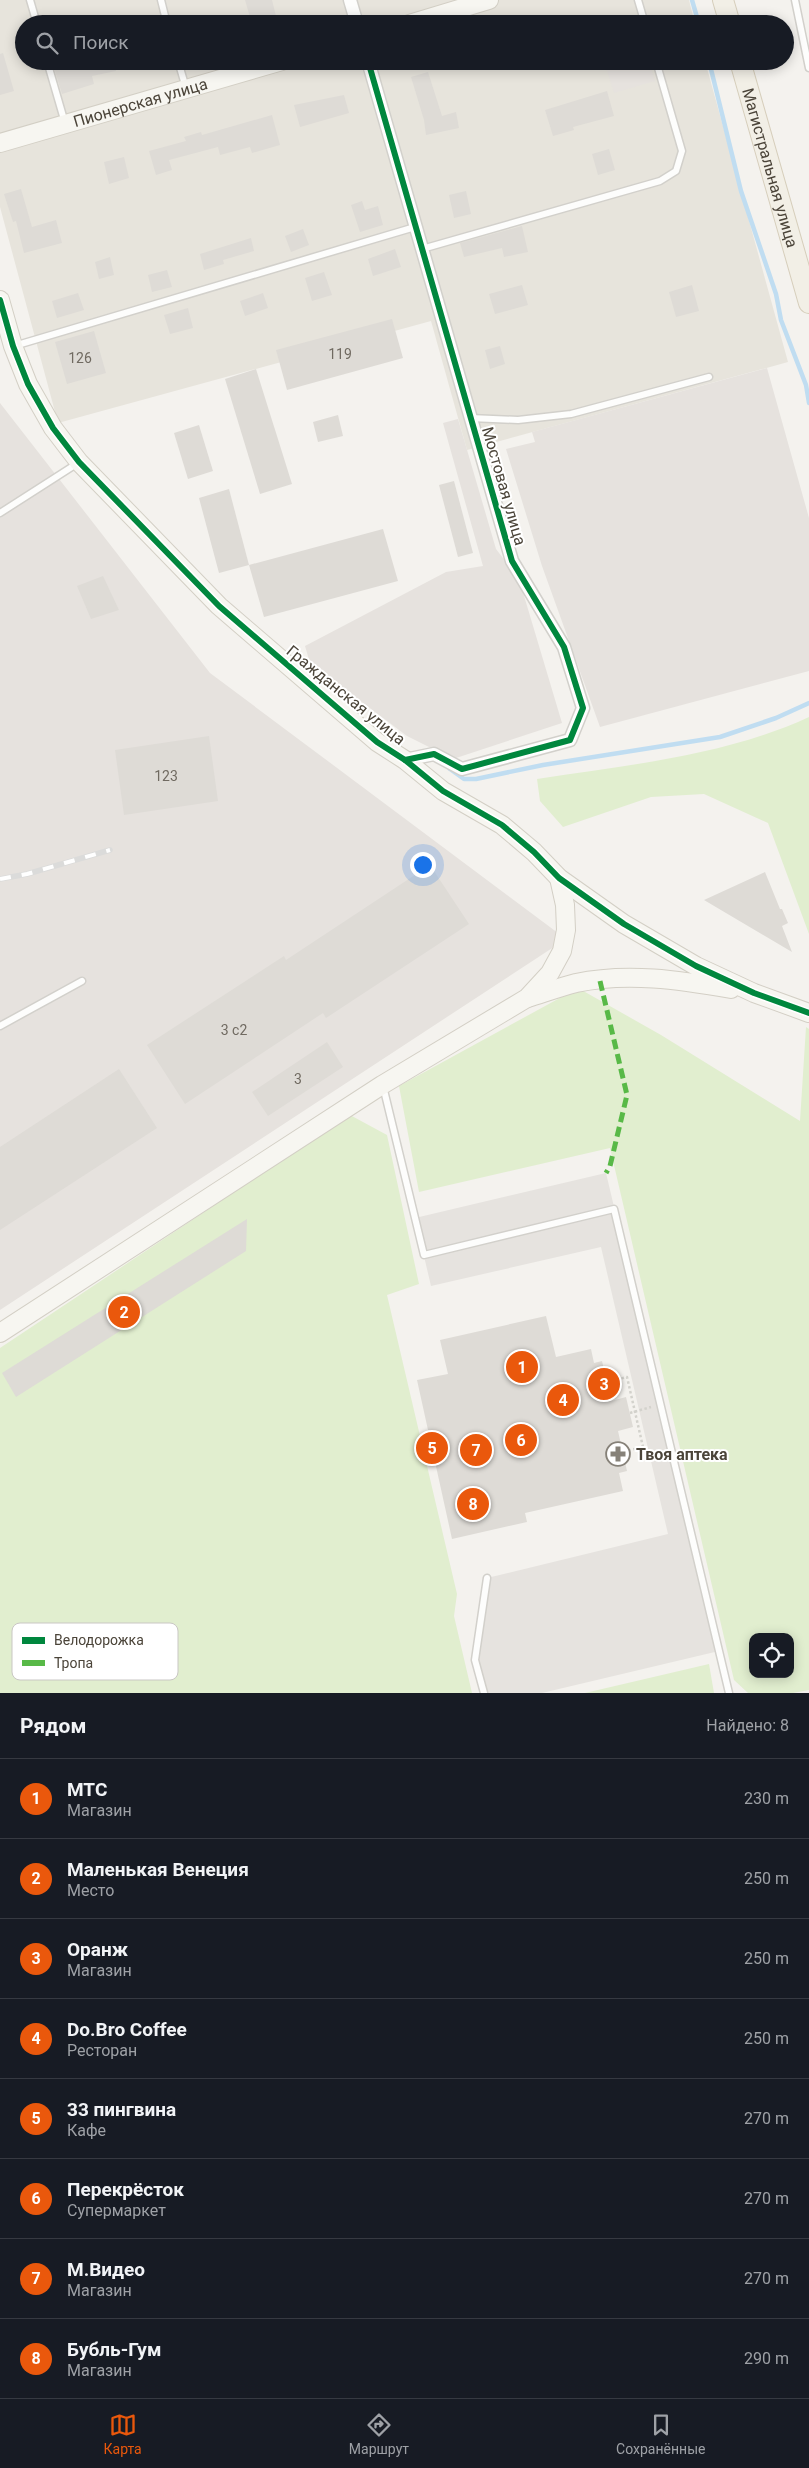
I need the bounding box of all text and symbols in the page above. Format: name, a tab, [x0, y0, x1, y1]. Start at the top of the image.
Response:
search box	[15, 15, 794, 70]
icon: search	[33, 29, 61, 57]
text: Поиск	[73, 31, 129, 54]
street label: Пионерская улица	[71, 74, 210, 131]
street label: Магистральная улица	[739, 86, 802, 250]
house number: 119	[328, 346, 352, 362]
house number: 126	[68, 350, 92, 366]
street label: Мостовая улица	[478, 425, 530, 547]
street label: Гражданская улица	[283, 641, 409, 749]
house number: 123	[154, 768, 178, 784]
your location	[410, 852, 436, 878]
house number: 3 с2	[221, 1022, 247, 1038]
house number: 3	[294, 1071, 302, 1087]
pin: 2	[108, 1293, 140, 1331]
pin: 1	[506, 1348, 538, 1386]
pin: 3	[588, 1365, 620, 1403]
pin: 4	[547, 1381, 579, 1419]
pin: 6	[505, 1421, 537, 1459]
pin: 5	[416, 1429, 448, 1467]
pin: 7	[460, 1431, 492, 1469]
pharmacy icon: Твоя аптека	[605, 1441, 631, 1467]
place label: Твоя аптека	[636, 1445, 728, 1464]
pin: 8	[457, 1485, 489, 1523]
legend	[12, 1623, 178, 1680]
text: Велодорожка	[54, 1632, 144, 1648]
map controls	[749, 1633, 794, 1678]
button: locate	[749, 1633, 794, 1678]
text: Тропа	[54, 1655, 93, 1671]
text: Рядом	[20, 1714, 86, 1738]
text: Найдено: 8	[706, 1716, 789, 1735]
text: МТС	[67, 1778, 107, 1801]
text: 1	[31, 1789, 41, 1808]
text: 230 m	[744, 1789, 789, 1808]
text: Магазин	[67, 1801, 132, 1820]
text: Маленькая Венеция	[67, 1858, 249, 1881]
text: 2	[31, 1869, 41, 1888]
text: 250 m	[744, 1869, 789, 1888]
text: Место	[67, 1881, 114, 1900]
text: Оранж	[67, 1938, 128, 1961]
text: 3	[31, 1949, 41, 1968]
text: 250 m	[744, 1949, 789, 1968]
text: Магазин	[67, 1961, 132, 1980]
text: Do.Bro Coffee	[67, 2018, 187, 2041]
text: 4	[31, 2029, 41, 2048]
text: 250 m	[744, 2029, 789, 2048]
text: Ресторан	[67, 2041, 137, 2060]
text: 33 пингвина	[67, 2098, 176, 2121]
text: 5	[31, 2109, 41, 2128]
text: 270 m	[744, 2109, 789, 2128]
text: Кафе	[67, 2121, 106, 2140]
text: Перекрёсток	[67, 2178, 184, 2201]
text: 6	[31, 2189, 41, 2208]
text: 270 m	[744, 2189, 789, 2208]
text: Супермаркет	[67, 2201, 166, 2220]
text: М.Видео	[67, 2258, 145, 2281]
text: 7	[31, 2269, 41, 2288]
text: 270 m	[744, 2269, 789, 2288]
text: Магазин	[67, 2281, 132, 2300]
text: Бубль-Гум	[67, 2338, 161, 2361]
text: 8	[31, 2349, 41, 2368]
text: 290 m	[744, 2349, 789, 2368]
text: Магазин	[67, 2361, 132, 2380]
tab: Карта	[104, 2411, 142, 2457]
tab: Маршрут	[349, 2411, 409, 2457]
tab: Сохранённые	[616, 2411, 705, 2457]

